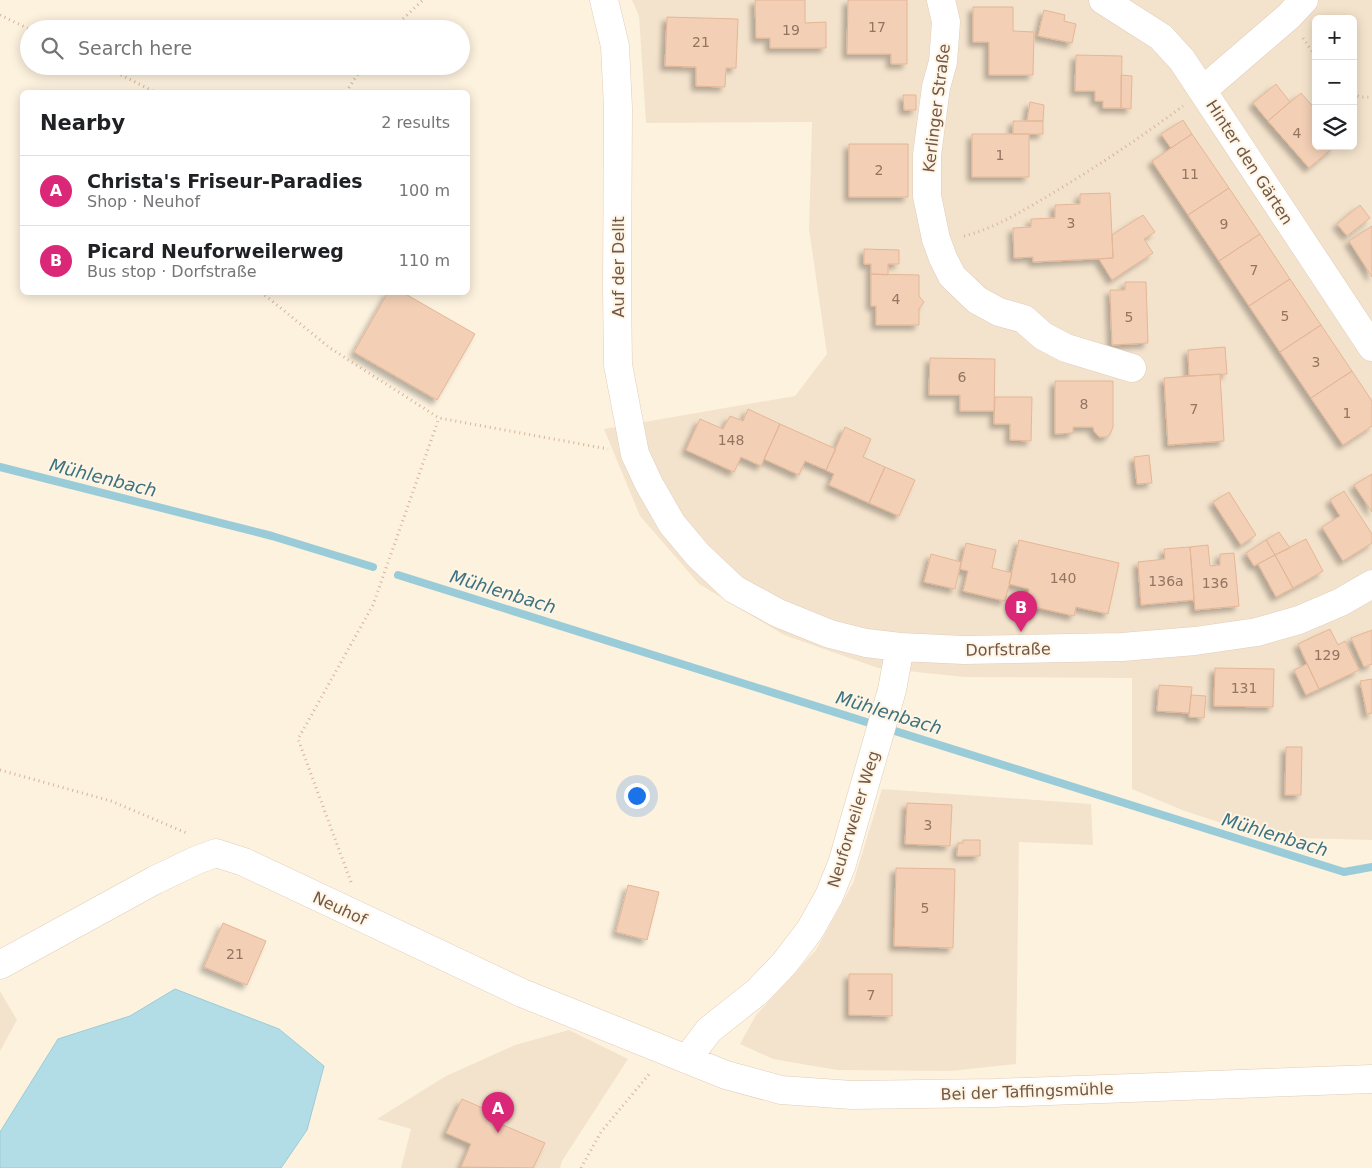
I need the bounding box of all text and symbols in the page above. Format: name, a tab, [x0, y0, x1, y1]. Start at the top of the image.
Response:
map controls	[1312, 15, 1357, 150]
button: +	[1312, 15, 1357, 60]
house number: 17	[868, 19, 886, 35]
search box	[20, 20, 470, 75]
house number: 19	[782, 22, 800, 38]
icon: search	[38, 34, 66, 62]
house number: 21	[692, 34, 710, 50]
text: Search here	[78, 37, 192, 59]
street label: Kerlinger Straße	[919, 43, 954, 174]
button: −	[1312, 60, 1357, 105]
street label: Hinter den Gärten	[1202, 96, 1297, 228]
button: layers	[1312, 105, 1357, 150]
text: Nearby	[40, 111, 125, 135]
text: 2 results	[381, 113, 450, 132]
house number: 4	[1293, 125, 1302, 141]
house number: 1	[996, 147, 1004, 163]
house number: 2	[875, 162, 883, 178]
house number: 11	[1181, 166, 1199, 182]
text: Christa's Friseur-Paradies	[87, 170, 363, 192]
text: A	[50, 181, 62, 200]
text: 100 m	[399, 181, 450, 200]
text: Shop · Neuhof	[87, 192, 200, 211]
house number: 3	[1067, 215, 1075, 231]
house number: 9	[1220, 216, 1228, 232]
street label: Auf der Dellt	[609, 217, 628, 317]
text: Picard Neuforweilerweg	[87, 240, 344, 262]
text: B	[50, 251, 62, 270]
text: 110 m	[399, 251, 450, 270]
text: Bus stop · Dorfstraße	[87, 262, 257, 281]
house number: 7	[1250, 262, 1258, 278]
house number: 4	[892, 291, 901, 307]
house number: 5	[1281, 308, 1289, 324]
house number: 5	[1125, 309, 1133, 325]
house number: 3	[1312, 354, 1320, 370]
house number: 6	[958, 369, 967, 385]
house number: 8	[1080, 396, 1088, 412]
house number: 7	[1190, 401, 1198, 417]
house number: 1	[1343, 405, 1351, 421]
house number: 148	[718, 432, 744, 448]
water label: Mühlenbach	[47, 454, 159, 501]
water label: Mühlenbach	[448, 565, 559, 618]
house number: 140	[1050, 570, 1076, 586]
house number: 136a	[1148, 573, 1184, 589]
house number: 136	[1202, 575, 1228, 591]
pin: B	[1005, 591, 1037, 632]
street label: Dorfstraße	[965, 639, 1051, 660]
house number: 129	[1314, 647, 1340, 663]
house number: 131	[1231, 680, 1257, 696]
water label: Mühlenbach	[834, 686, 945, 739]
street label: Neuforweiler Weg	[824, 748, 883, 890]
your location	[624, 783, 650, 809]
water label: Mühlenbach	[1220, 808, 1331, 861]
house number: 3	[924, 817, 932, 833]
street label: Neuhof	[310, 888, 370, 929]
house number: 5	[921, 900, 929, 916]
house number: 21	[226, 946, 244, 962]
house number: 7	[867, 987, 875, 1003]
street label: Bei der Taffingsmühle	[940, 1079, 1114, 1104]
pin: A	[482, 1092, 514, 1133]

